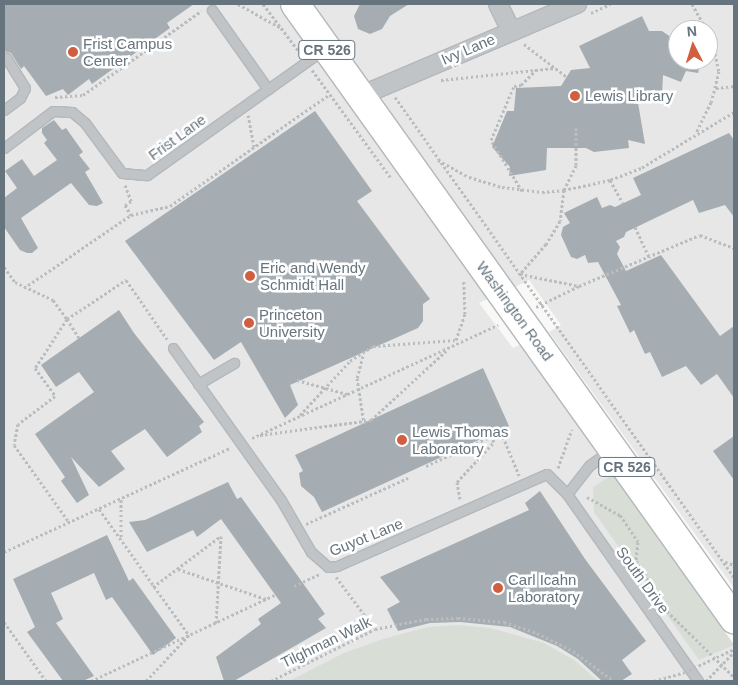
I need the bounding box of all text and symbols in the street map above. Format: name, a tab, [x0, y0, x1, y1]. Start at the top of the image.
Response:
north arrow	[668, 20, 718, 70]
text: N	[686, 23, 698, 39]
street label: Ivy Lane	[438, 30, 498, 68]
place label: Frist Campus Center	[83, 34, 172, 69]
road number: CR 526	[298, 38, 356, 62]
marker: Frist Campus Center	[67, 46, 79, 58]
place label: Lewis Library	[585, 87, 673, 105]
marker: Lewis Library	[569, 90, 581, 102]
street label: Frist Lane	[145, 110, 209, 164]
place label: Eric and Wendy Schmidt Hall	[260, 258, 366, 293]
street label: Washington Road	[473, 258, 557, 364]
marker: Eric and Wendy Schmidt Hall	[244, 270, 256, 282]
place label: Princeton University	[259, 305, 325, 340]
marker: Princeton University	[243, 317, 255, 329]
place label: Lewis Thomas Laboratory	[412, 422, 509, 457]
marker: Lewis Thomas Laboratory	[396, 434, 408, 446]
road number: CR 526	[598, 456, 656, 478]
street label: Guyot Lane	[327, 514, 405, 560]
street label: South Drive	[613, 543, 673, 617]
place label: Carl Icahn Laboratory	[508, 570, 580, 605]
marker: Carl Icahn Laboratory	[492, 582, 504, 594]
street label: Tilghman Walk	[278, 612, 374, 672]

